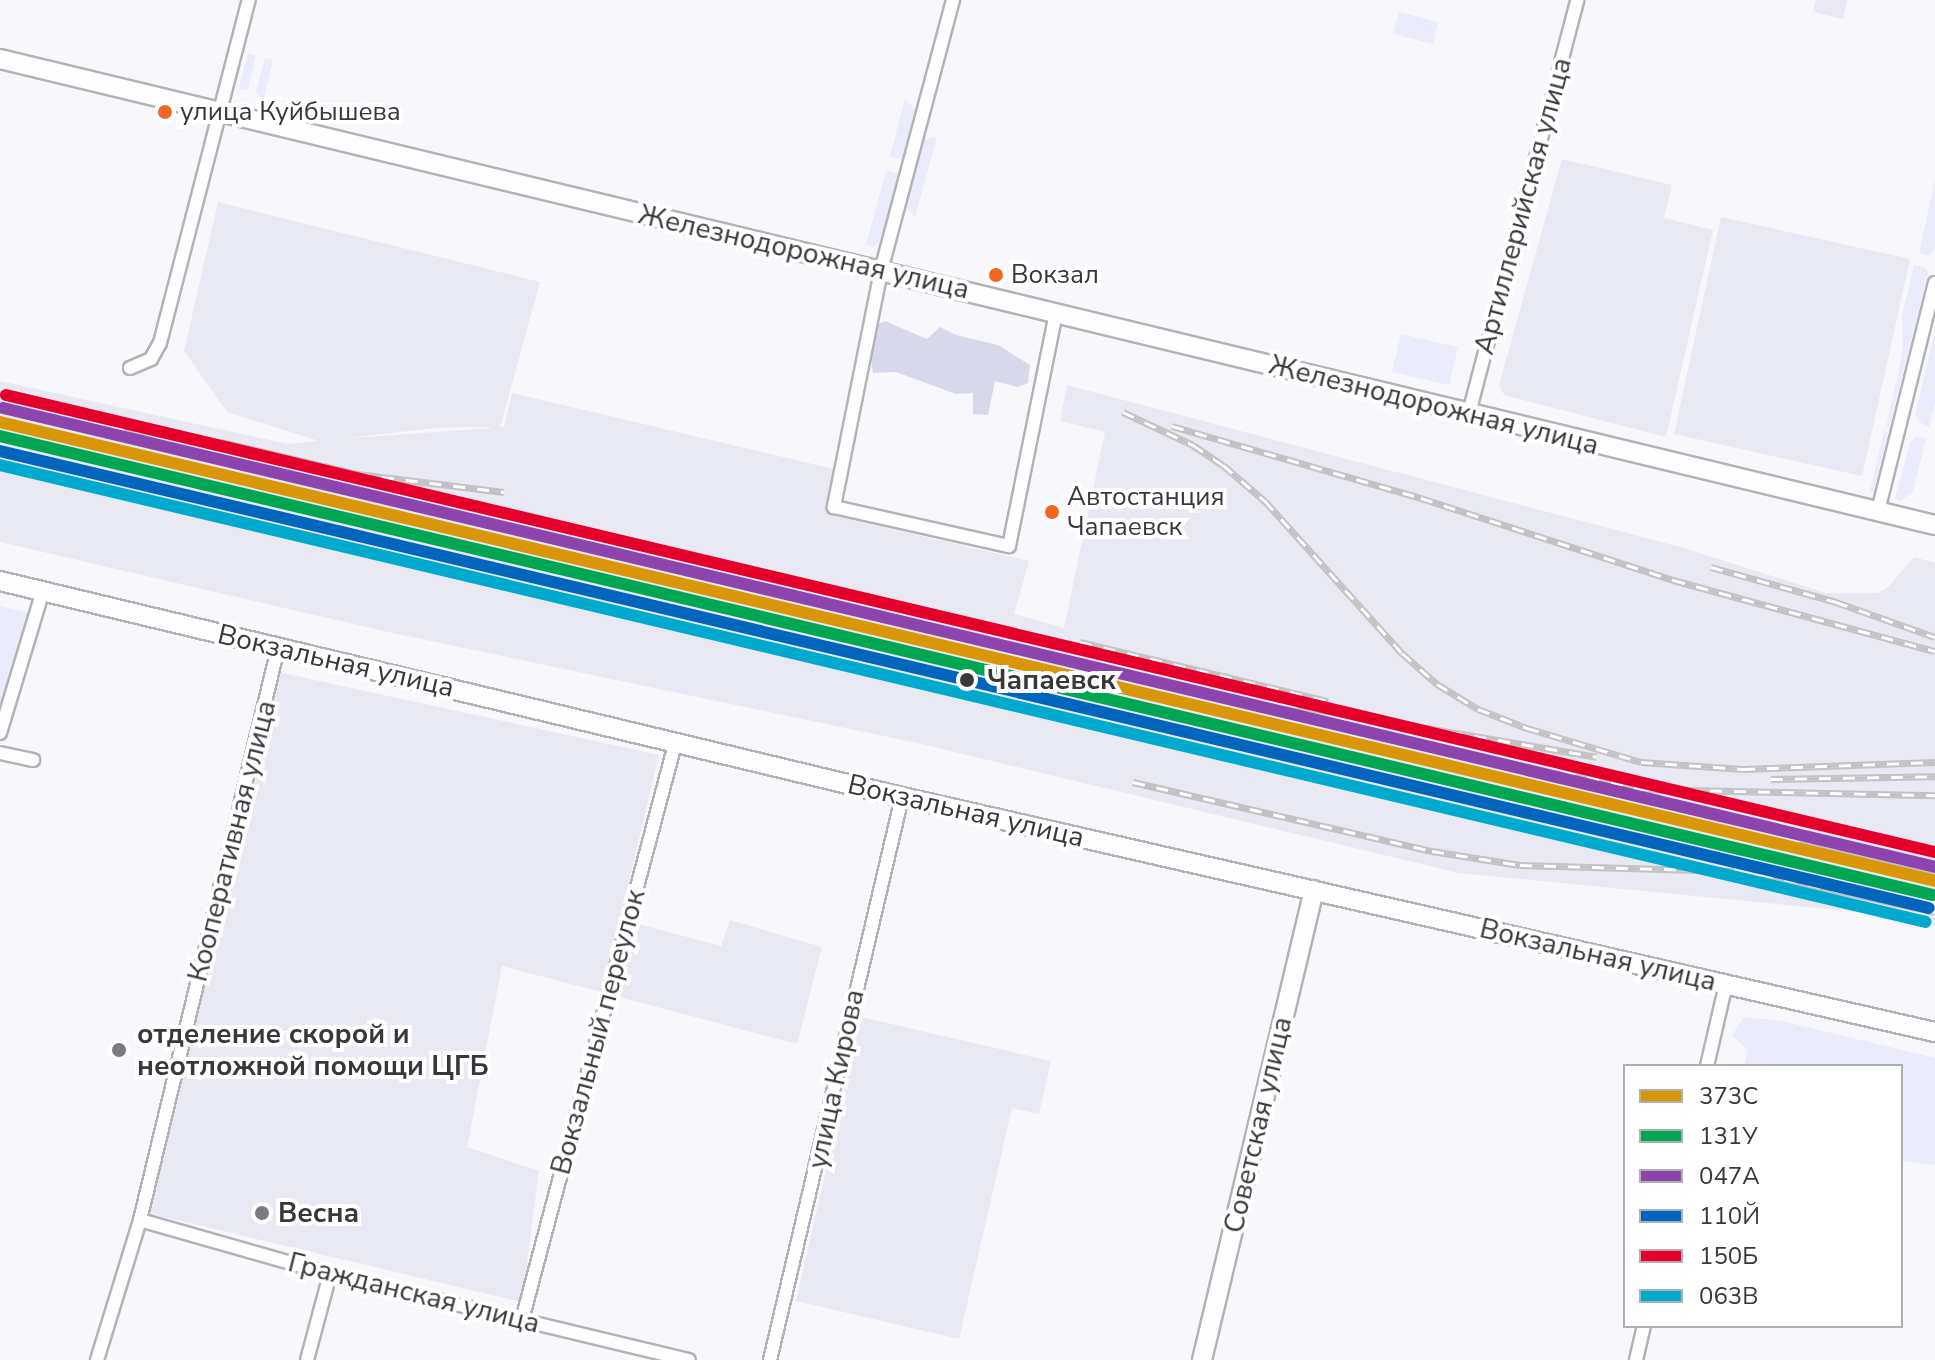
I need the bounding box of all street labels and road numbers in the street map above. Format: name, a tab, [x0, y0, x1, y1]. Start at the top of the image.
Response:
street label: Артиллерийская улица	[1467, 54, 1579, 358]
street label: Железнодорожная улица	[635, 198, 973, 306]
street label: Железнодорожная улица	[1266, 348, 1602, 462]
street label: Вокзальная улица	[215, 617, 457, 705]
street label: Кооперативная улица	[181, 697, 283, 985]
street label: Вокзальная улица	[845, 767, 1087, 855]
street label: Вокзальный переулок	[544, 886, 652, 1178]
street label: Вокзальная улица	[1477, 911, 1719, 999]
street label: улица Кирова	[801, 986, 871, 1172]
street label: Советская улица	[1217, 1014, 1299, 1236]
street label: Гражданская улица	[285, 1245, 543, 1341]

